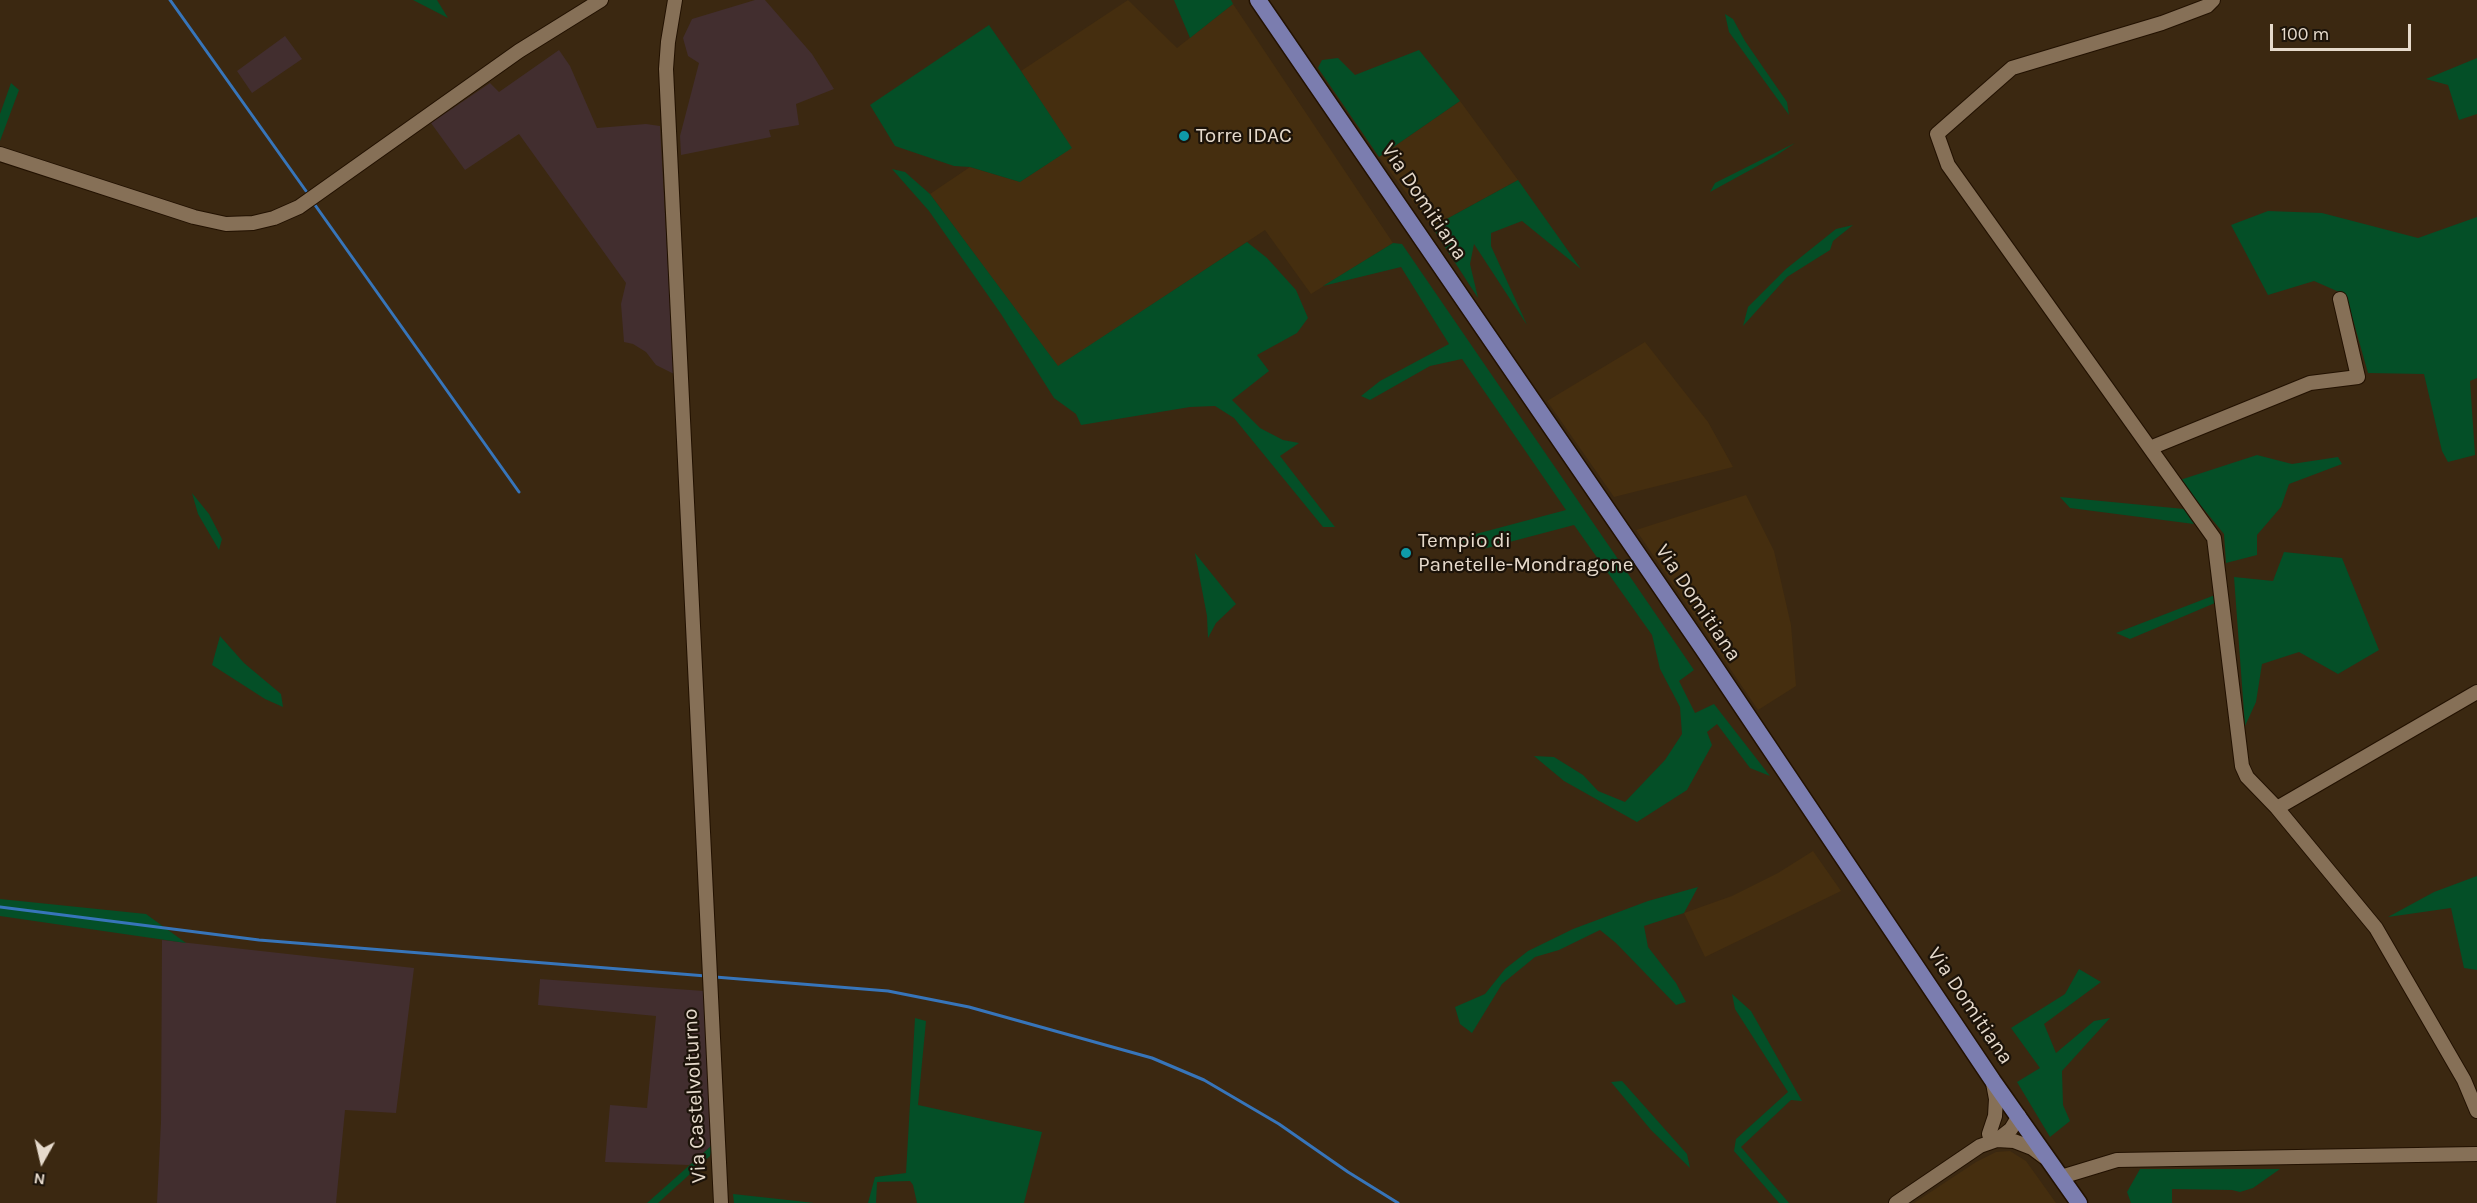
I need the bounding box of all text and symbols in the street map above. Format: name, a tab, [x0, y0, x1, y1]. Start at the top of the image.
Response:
scale bar	[2273, 12, 2414, 50]
text: 100 m	[2281, 23, 2329, 45]
place label: Torre IDAC	[1196, 123, 1292, 149]
marker: Torre IDAC	[1177, 129, 1191, 143]
street label: Via Domitiana	[1376, 139, 1472, 265]
place label: Tempio di Panetelle-Mondragone	[1418, 528, 1633, 578]
street label: Via Domitiana	[1650, 540, 1746, 666]
marker: Tempio di Panetelle-Mondragone	[1399, 546, 1413, 560]
street label: Via Domitiana	[1922, 943, 2018, 1069]
street label: Via Castelvolturno	[678, 1008, 712, 1184]
north arrow	[12, 1131, 72, 1191]
text: N	[32, 1169, 46, 1190]

